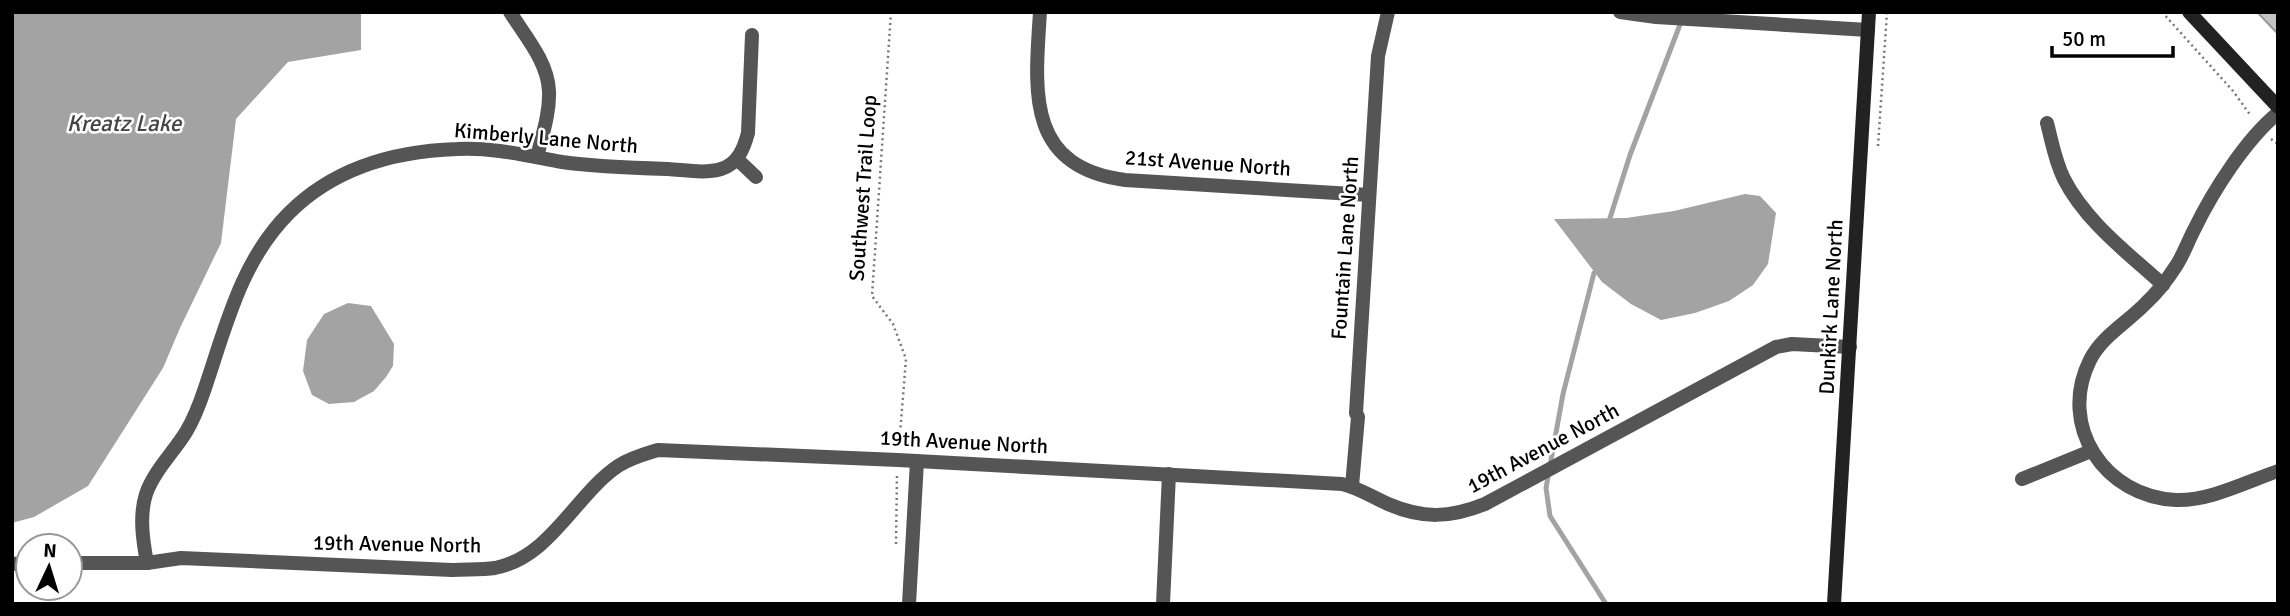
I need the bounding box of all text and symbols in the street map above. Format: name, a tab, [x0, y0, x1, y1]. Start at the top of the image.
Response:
scale bar	[2052, 14, 2173, 58]
text: 50 m	[2062, 26, 2106, 52]
street label: Southwest Trail Loop	[844, 94, 882, 282]
water label: Kreatz Lake	[67, 109, 183, 138]
street label: Kimberly Lane North	[453, 117, 639, 159]
street label: 21st Avenue North	[1124, 144, 1292, 182]
street label: Fountain Lane North	[1326, 155, 1364, 341]
street label: Dunkirk Lane North	[1813, 219, 1849, 395]
street label: 19th Avenue North	[1462, 397, 1624, 499]
street label: 19th Avenue North	[879, 425, 1049, 459]
street label: 19th Avenue North	[313, 530, 481, 558]
north arrow	[14, 532, 84, 602]
text: N	[43, 539, 58, 563]

